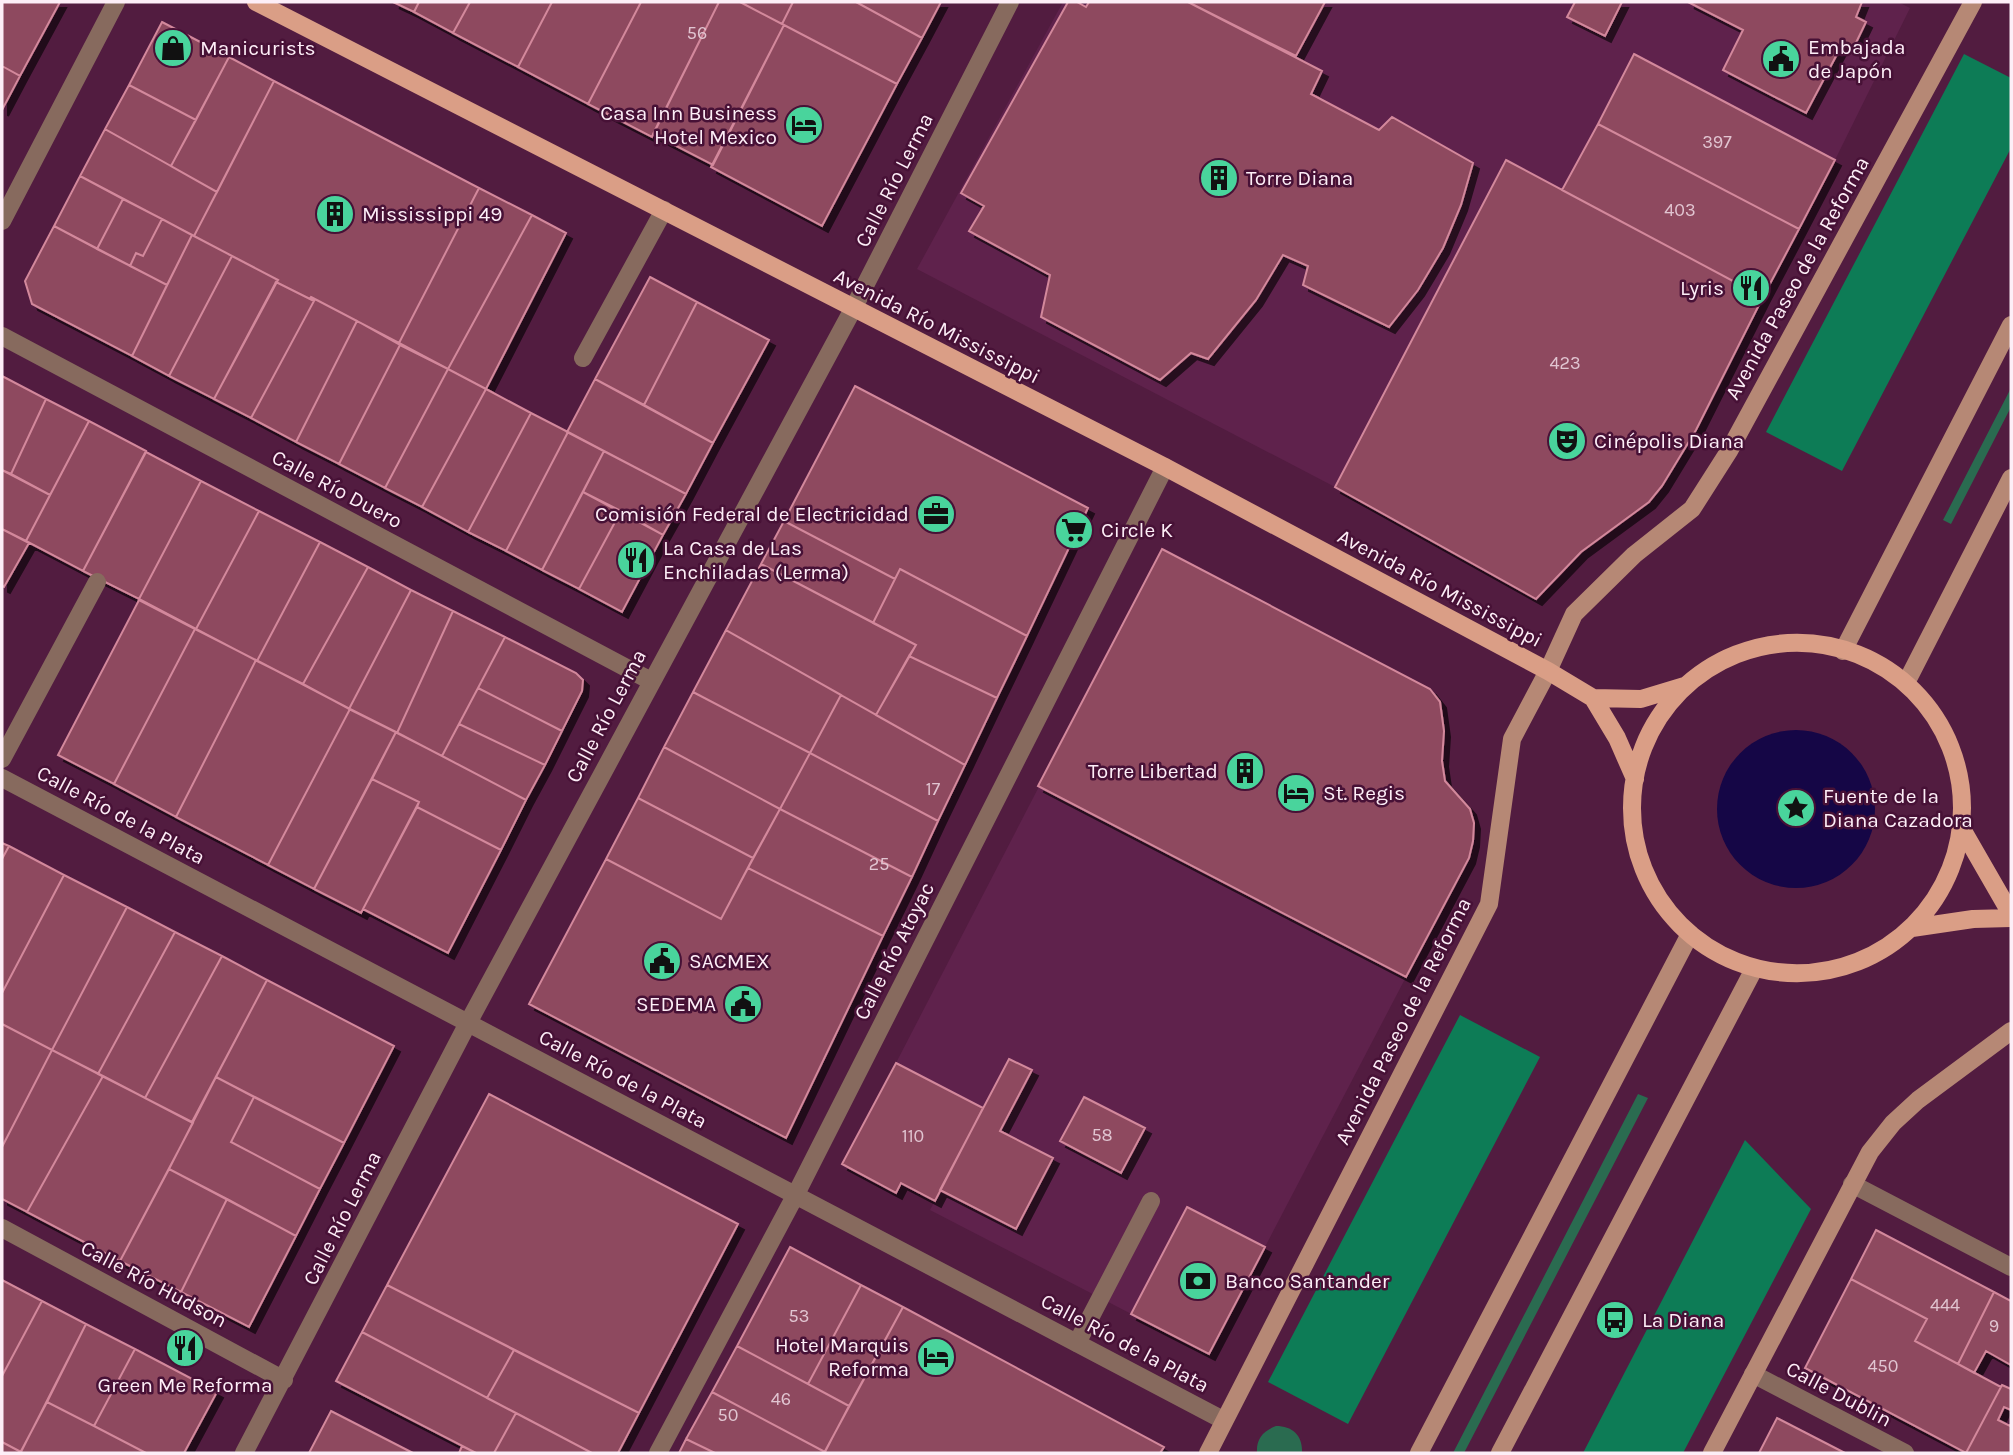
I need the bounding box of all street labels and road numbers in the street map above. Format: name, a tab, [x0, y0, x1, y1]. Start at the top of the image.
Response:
street label: Calle Río Lerma	[850, 109, 938, 251]
street label: Avenida Paseo de la Reforma	[1720, 152, 1874, 404]
street label: Avenida Río Mississippi	[830, 264, 1044, 388]
street label: Calle Río Duero	[268, 445, 406, 533]
street label: Avenida Río Mississippi	[1334, 524, 1546, 652]
street label: Calle Río Lerma	[561, 645, 651, 787]
street label: Calle Río de la Plata	[33, 761, 209, 869]
street label: Calle Río Atoyac	[849, 878, 939, 1024]
street label: Avenida Paseo de la Reforma	[1330, 893, 1476, 1149]
street label: Calle Río de la Plata	[535, 1025, 711, 1133]
street label: Calle Río Lerma	[298, 1147, 386, 1289]
street label: Calle Río Hudson	[77, 1235, 231, 1333]
street label: Calle Río de la Plata	[1037, 1289, 1213, 1397]
street label: Calle Dublin	[1782, 1356, 1896, 1432]

